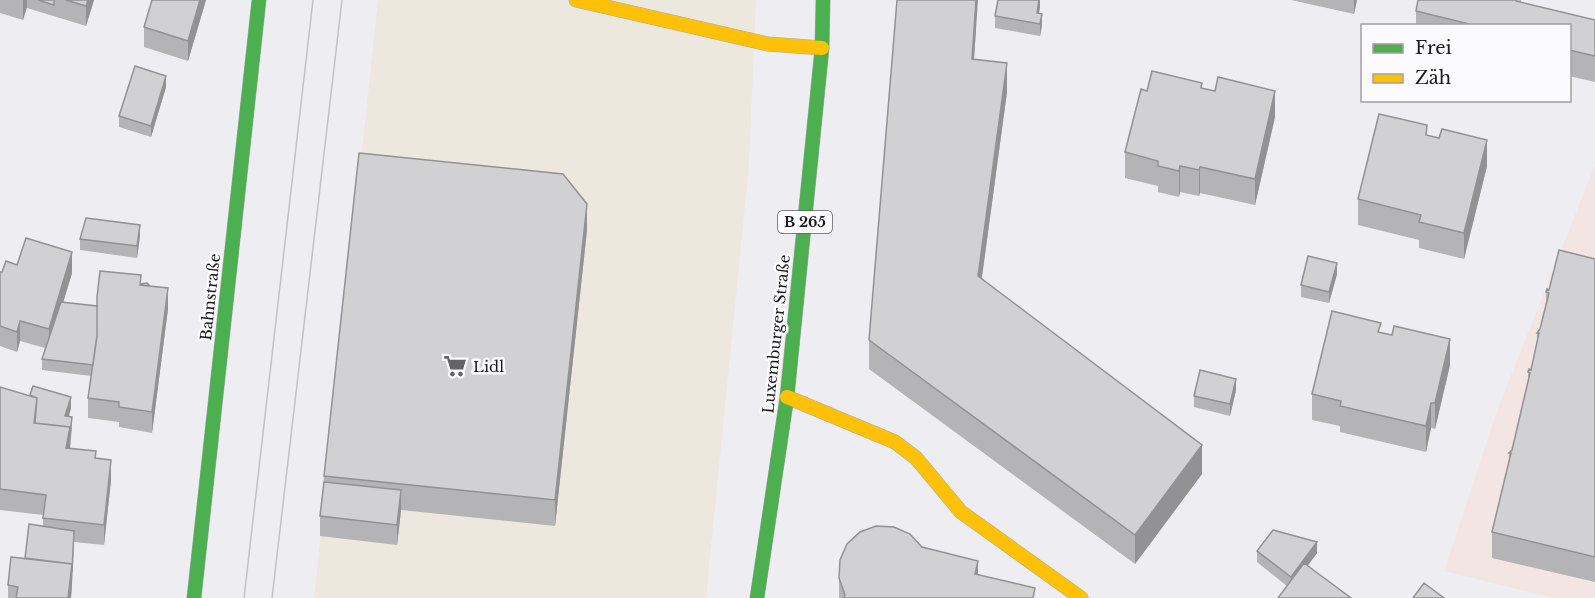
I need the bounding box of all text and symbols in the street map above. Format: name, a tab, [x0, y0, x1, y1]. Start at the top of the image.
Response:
legend	[1361, 24, 1571, 102]
text: Frei	[1415, 37, 1452, 59]
text: Zäh	[1415, 67, 1451, 89]
road number: B 265	[778, 211, 832, 233]
street label: Bahnstraße	[196, 253, 224, 341]
street label: Luxemburger Straße	[758, 254, 794, 414]
supermarket icon: Lidl	[442, 353, 468, 379]
place label: Lidl	[473, 357, 504, 376]

